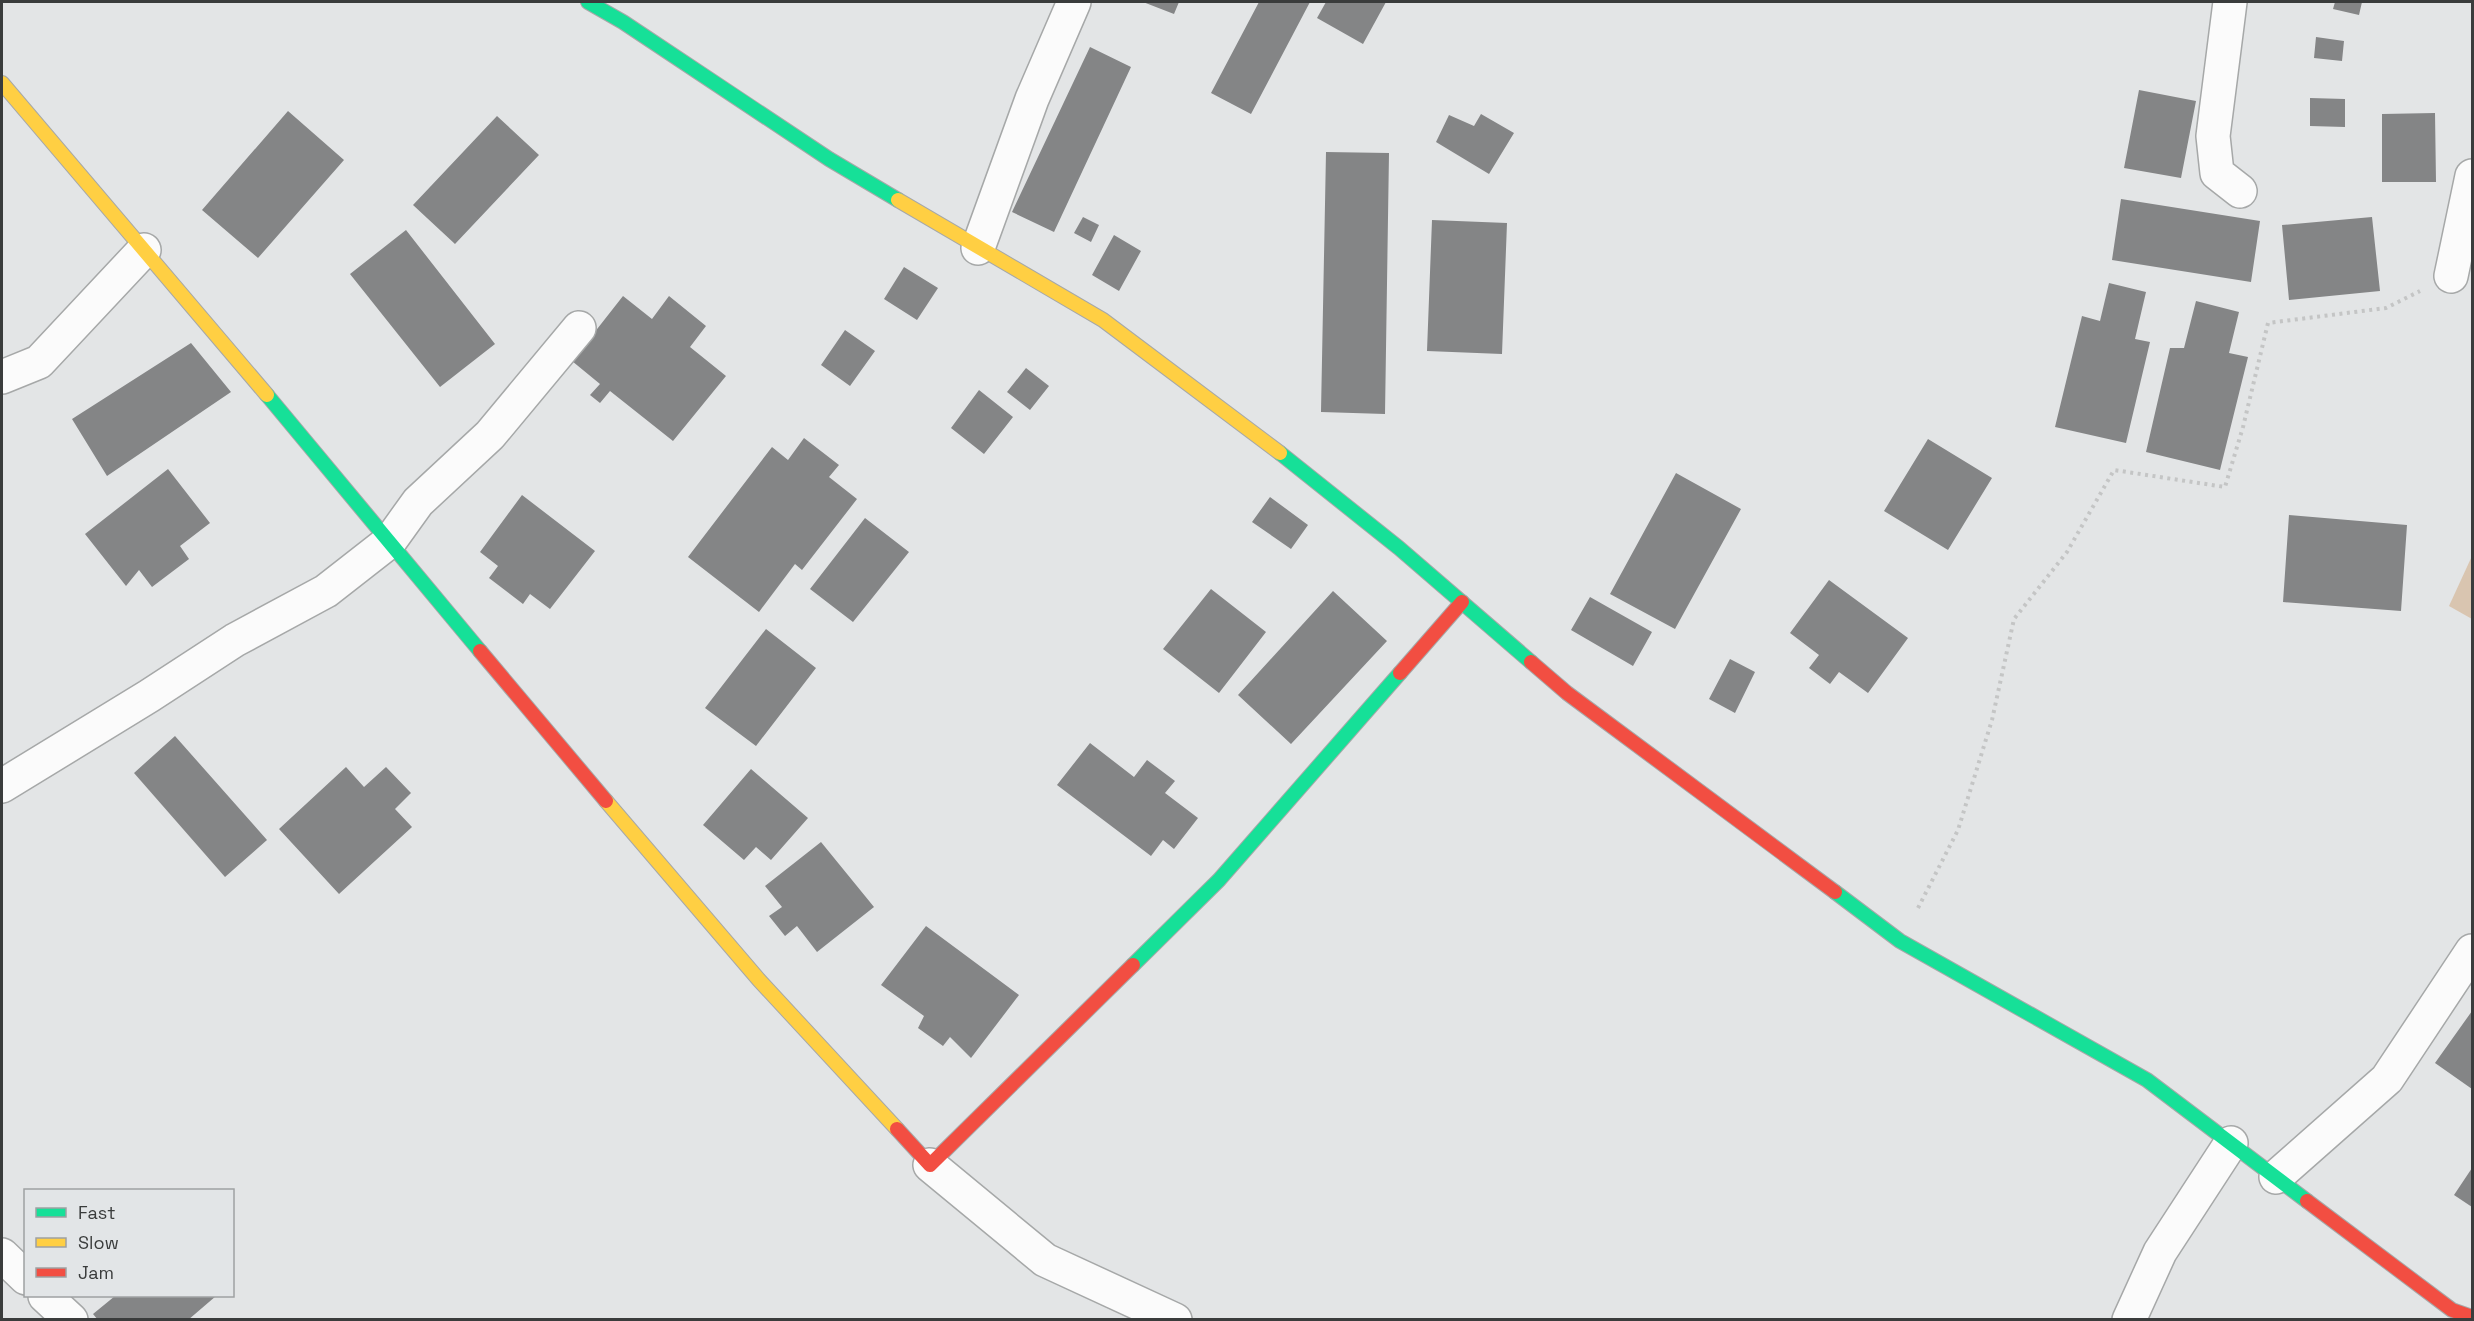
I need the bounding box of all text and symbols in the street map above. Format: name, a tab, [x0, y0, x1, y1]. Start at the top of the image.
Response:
legend	[24, 1189, 234, 1297]
text: Fast	[78, 1201, 115, 1224]
text: Slow	[78, 1231, 119, 1254]
text: Jam	[78, 1261, 114, 1284]

